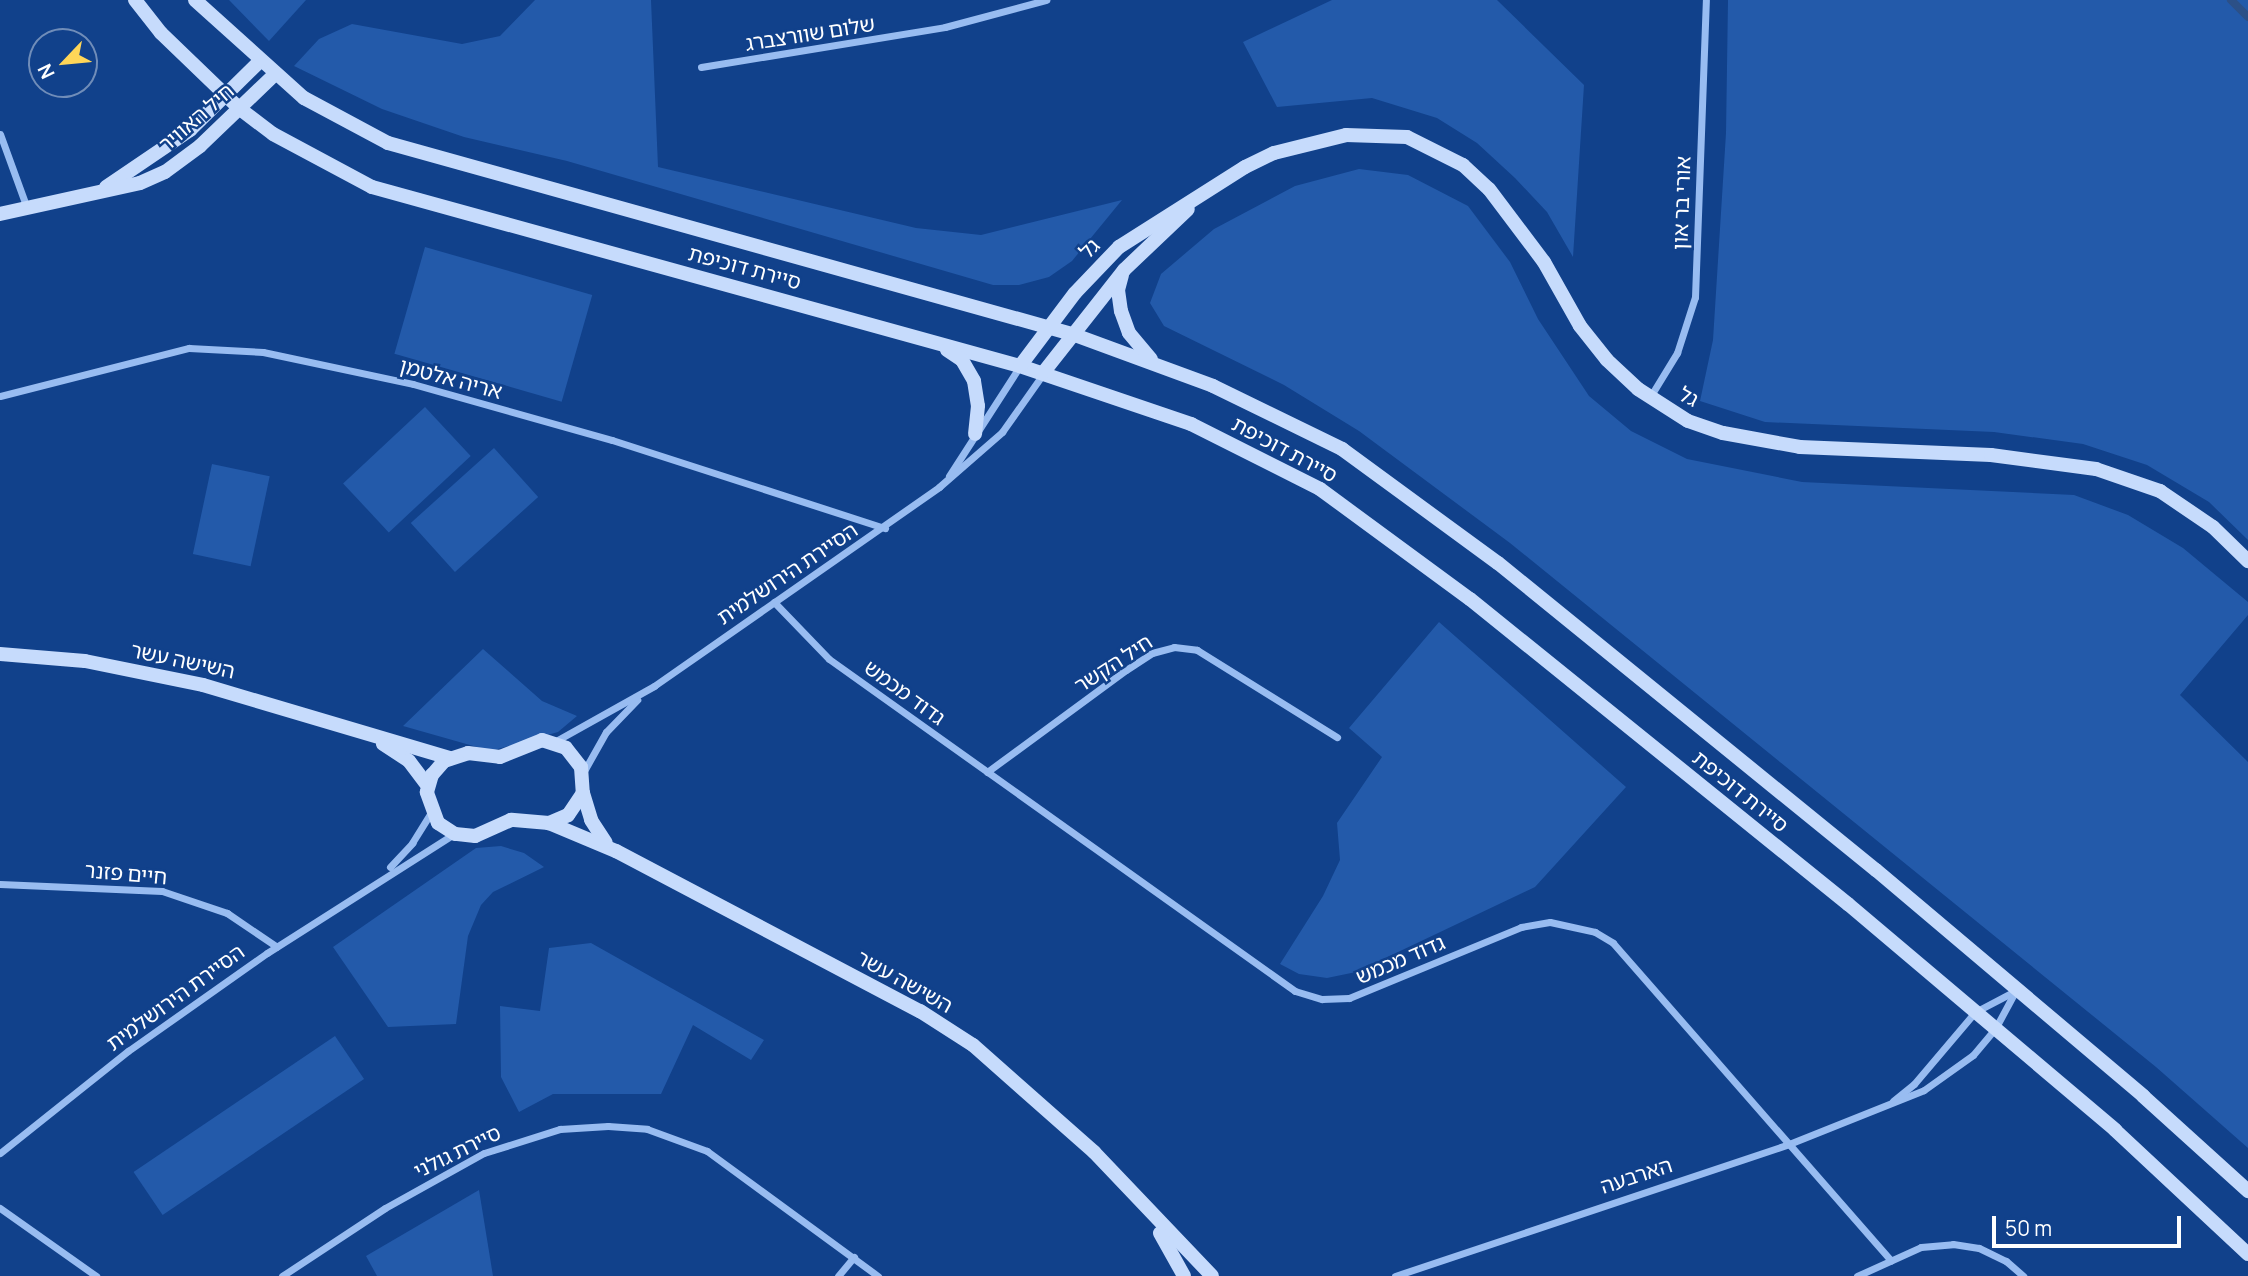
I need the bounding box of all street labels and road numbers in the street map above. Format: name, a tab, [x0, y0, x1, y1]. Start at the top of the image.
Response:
street label: שלום שוורצברג	[743, 10, 877, 56]
street label: חיל האוויר	[153, 78, 239, 156]
street label: אורי בר און	[1667, 156, 1695, 250]
street label: גל	[1074, 233, 1104, 263]
street label: סיירת דוכיפת	[686, 240, 804, 294]
street label: אריה אלטמן	[397, 352, 505, 404]
street label: גל	[1675, 381, 1703, 411]
street label: סיירת דוכיפת	[1228, 411, 1342, 487]
street label: הסיירת הירושלמית	[712, 517, 862, 629]
street label: חיל הקשר	[1069, 629, 1157, 697]
street label: השישה עשר	[129, 637, 237, 683]
street label: גדוד מכמש	[859, 654, 951, 730]
street label: סיירת דוכיפת	[1688, 745, 1794, 837]
street label: חיים פזנר	[84, 857, 168, 889]
street label: גדוד מכמש	[1352, 929, 1448, 989]
street label: הסיירת הירושלמית	[101, 939, 249, 1055]
street label: השישה עשר	[853, 944, 957, 1018]
street label: סיירת גולני	[409, 1119, 505, 1183]
street label: הארבעה	[1597, 1152, 1675, 1198]

